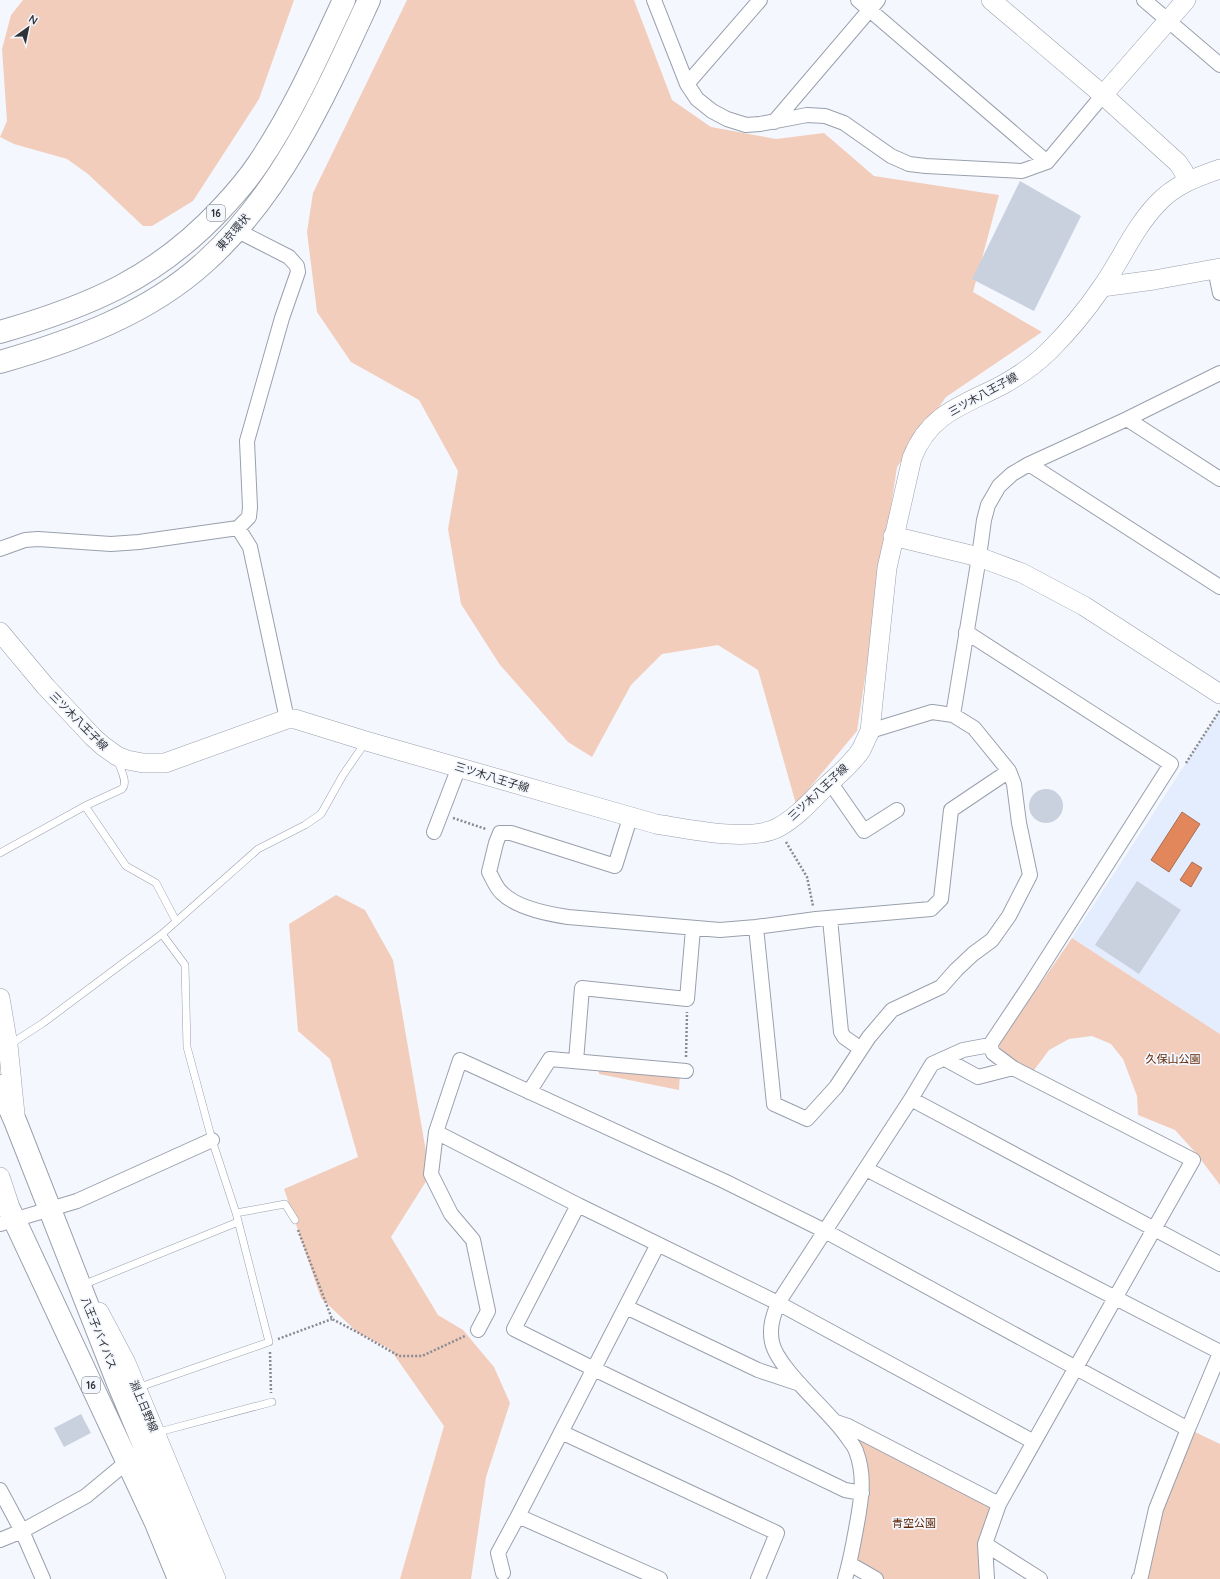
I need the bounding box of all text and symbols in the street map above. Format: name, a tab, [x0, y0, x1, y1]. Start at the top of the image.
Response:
north arrow	[8, 8, 48, 48]
text: N	[26, 12, 41, 28]
road number: 16	[207, 205, 225, 221]
street label: 東京環状	[213, 210, 253, 253]
street label: 三ツ木八王子線	[946, 369, 1020, 419]
street label: 三ツ木八王子線	[47, 689, 111, 753]
street label: 三ツ木八王子線	[453, 759, 531, 795]
street label: 三ツ木八王子線	[785, 761, 851, 823]
park label: 久保山公園	[1146, 1052, 1201, 1066]
street label: 八王子バイパス	[78, 1295, 120, 1371]
road number: 16	[82, 1377, 100, 1393]
street label: 淵上日野線	[127, 1378, 161, 1434]
park label: 青空公園	[892, 1516, 936, 1530]

